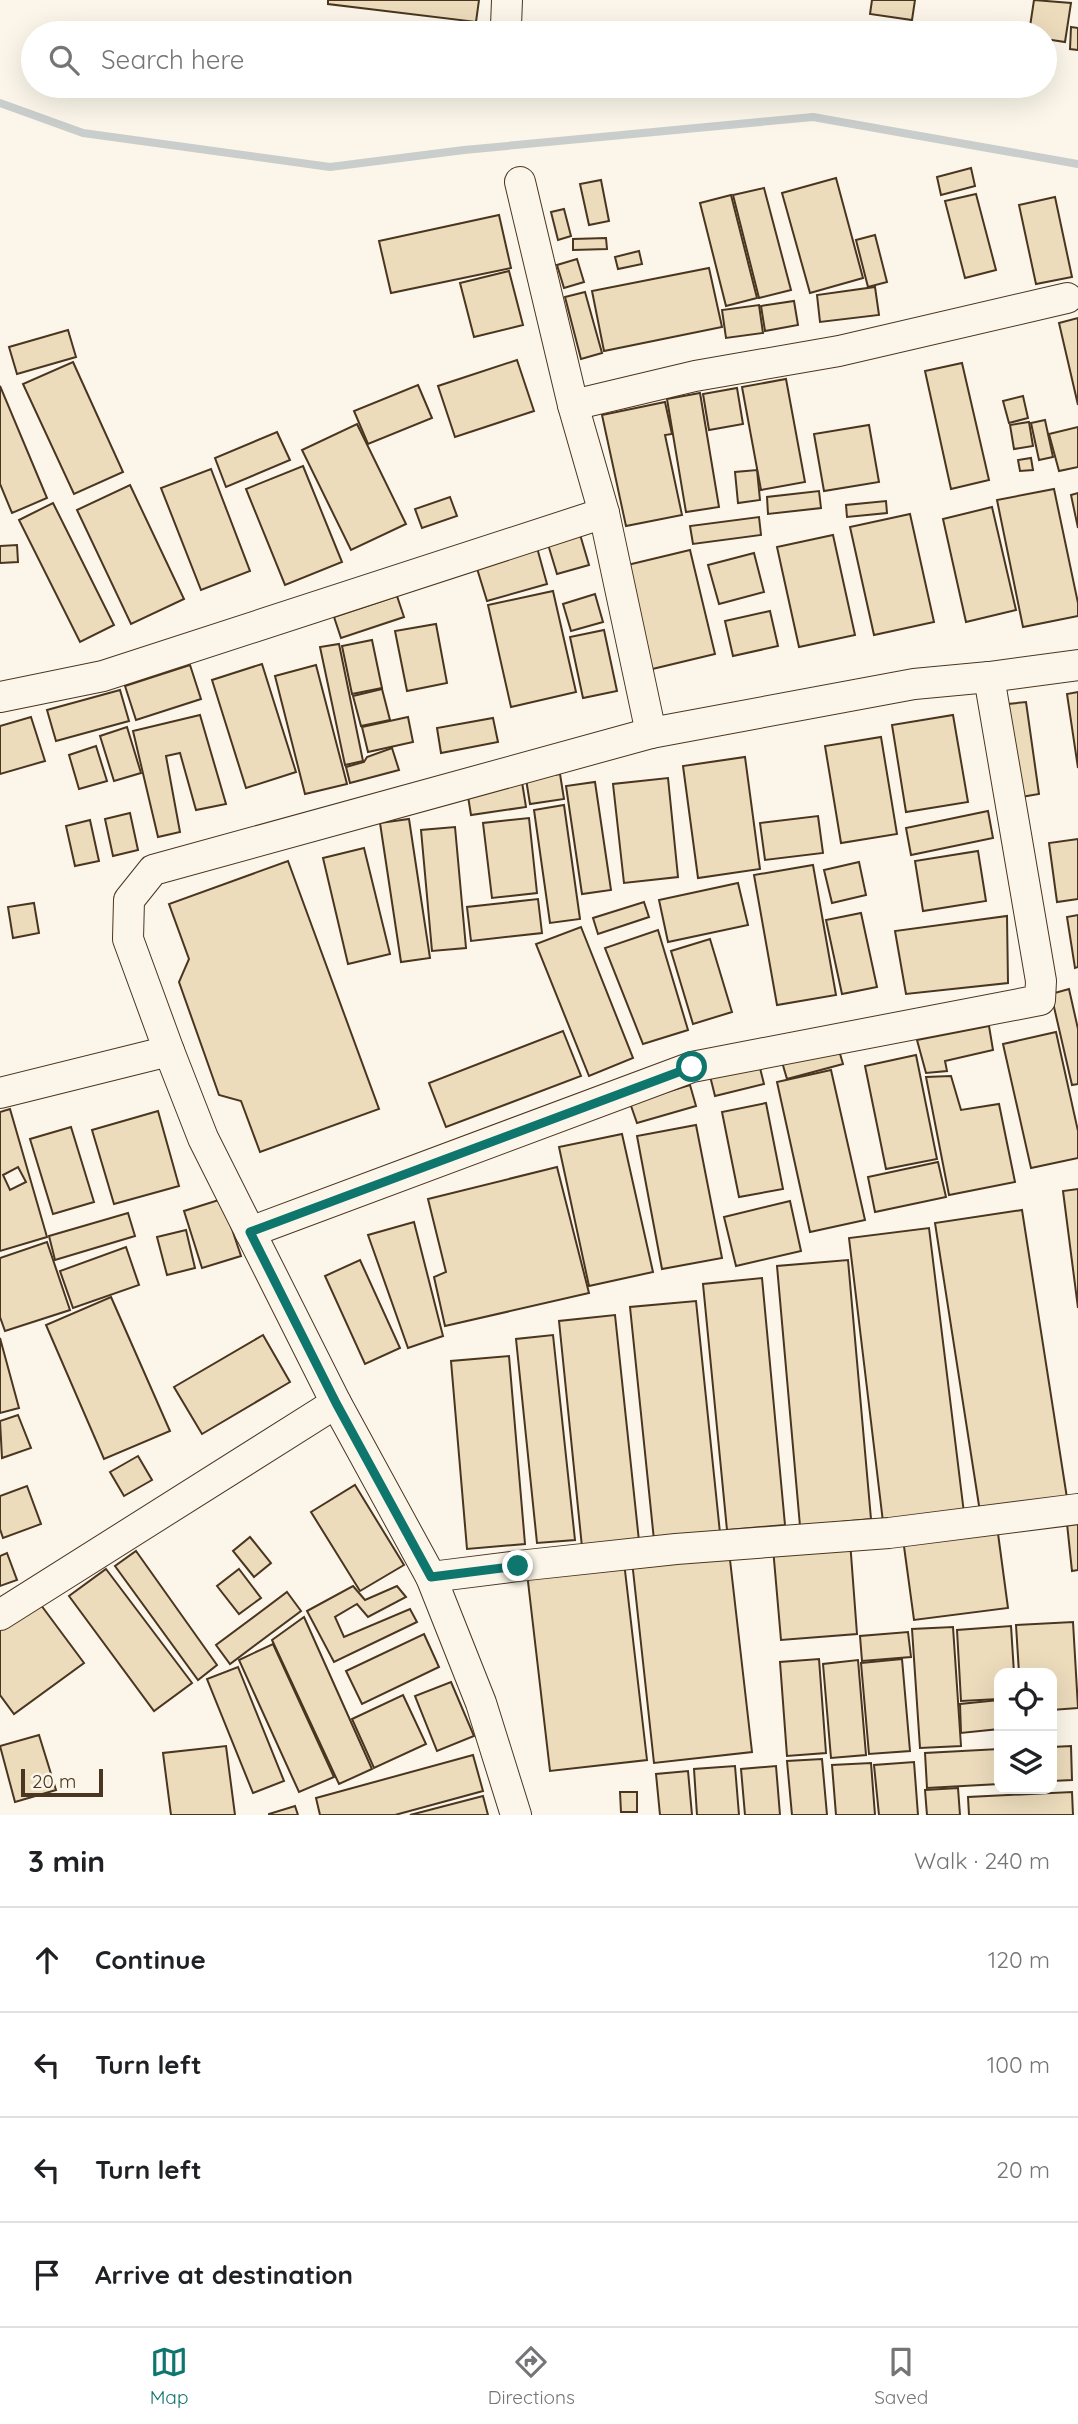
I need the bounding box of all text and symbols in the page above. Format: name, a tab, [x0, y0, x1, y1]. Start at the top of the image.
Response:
search box	[21, 21, 1057, 98]
icon: search	[45, 41, 83, 79]
text: Search here	[101, 43, 245, 76]
route start	[676, 1051, 707, 1082]
route end	[502, 1550, 533, 1581]
map controls	[994, 1668, 1057, 1794]
button: locate	[994, 1668, 1057, 1731]
button: layers	[994, 1731, 1057, 1794]
scale bar	[21, 1766, 103, 1798]
text: 20 m	[32, 1769, 76, 1793]
text: 3 min	[28, 1842, 105, 1880]
text: Walk · 240 m	[914, 1846, 1050, 1875]
icon: ahead	[28, 1941, 66, 1979]
text: Continue	[95, 1943, 206, 1976]
text: 120 m	[988, 1945, 1050, 1974]
icon: left	[28, 2046, 66, 2084]
text: Turn left	[95, 2048, 202, 2081]
text: 100 m	[987, 2050, 1050, 2079]
icon: left	[28, 2151, 66, 2189]
text: Turn left	[95, 2153, 202, 2186]
text: 20 m	[996, 2155, 1050, 2184]
icon: arrive	[28, 2256, 66, 2294]
text: Arrive at destination	[95, 2258, 353, 2291]
tab: Map	[150, 2343, 188, 2409]
tab: Directions	[488, 2343, 575, 2409]
tab: Saved	[874, 2343, 928, 2409]

